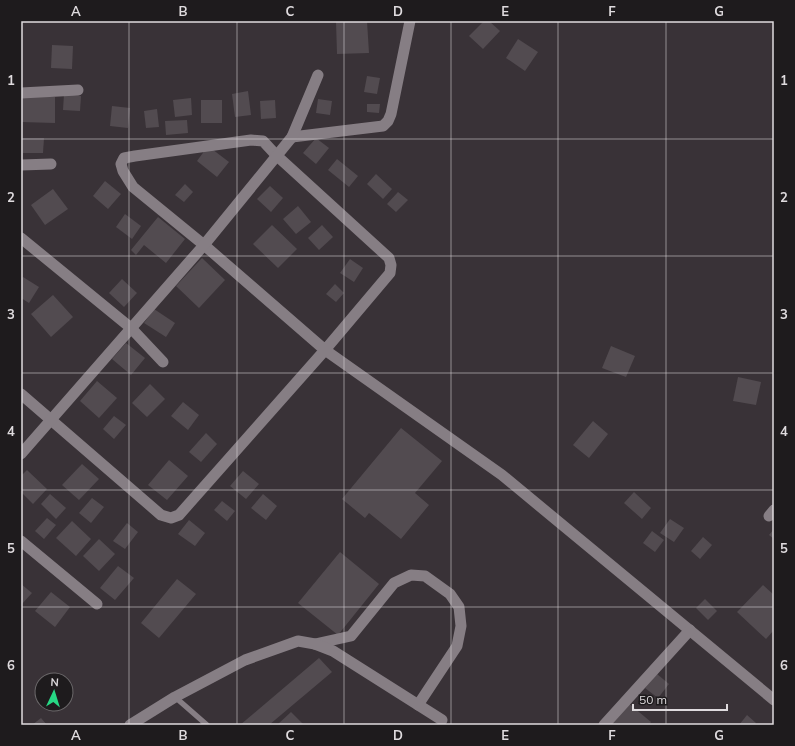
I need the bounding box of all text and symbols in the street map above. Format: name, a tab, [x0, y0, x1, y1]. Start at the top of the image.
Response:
text: A	[71, 3, 81, 19]
text: B	[179, 3, 188, 19]
text: C	[286, 3, 295, 19]
text: D	[393, 3, 403, 19]
text: E	[501, 3, 509, 19]
text: F	[608, 3, 616, 19]
text: G	[714, 3, 724, 19]
text: 1	[7, 72, 15, 88]
text: 1	[780, 72, 788, 88]
text: 2	[7, 189, 15, 205]
text: 2	[780, 189, 788, 205]
text: 3	[7, 306, 15, 322]
text: 3	[780, 306, 788, 322]
text: 4	[7, 423, 15, 439]
text: 4	[780, 423, 788, 439]
text: 5	[7, 540, 15, 556]
text: 5	[780, 540, 788, 556]
text: 6	[7, 657, 15, 673]
text: 6	[780, 657, 788, 673]
north arrow	[34, 672, 74, 712]
text: N	[50, 675, 59, 689]
scale bar	[633, 686, 727, 712]
text: 50 m	[639, 692, 667, 707]
text: A	[71, 727, 81, 743]
text: B	[179, 727, 188, 743]
text: C	[286, 727, 295, 743]
text: D	[393, 727, 403, 743]
text: E	[501, 727, 509, 743]
text: F	[608, 727, 616, 743]
text: G	[714, 727, 724, 743]

